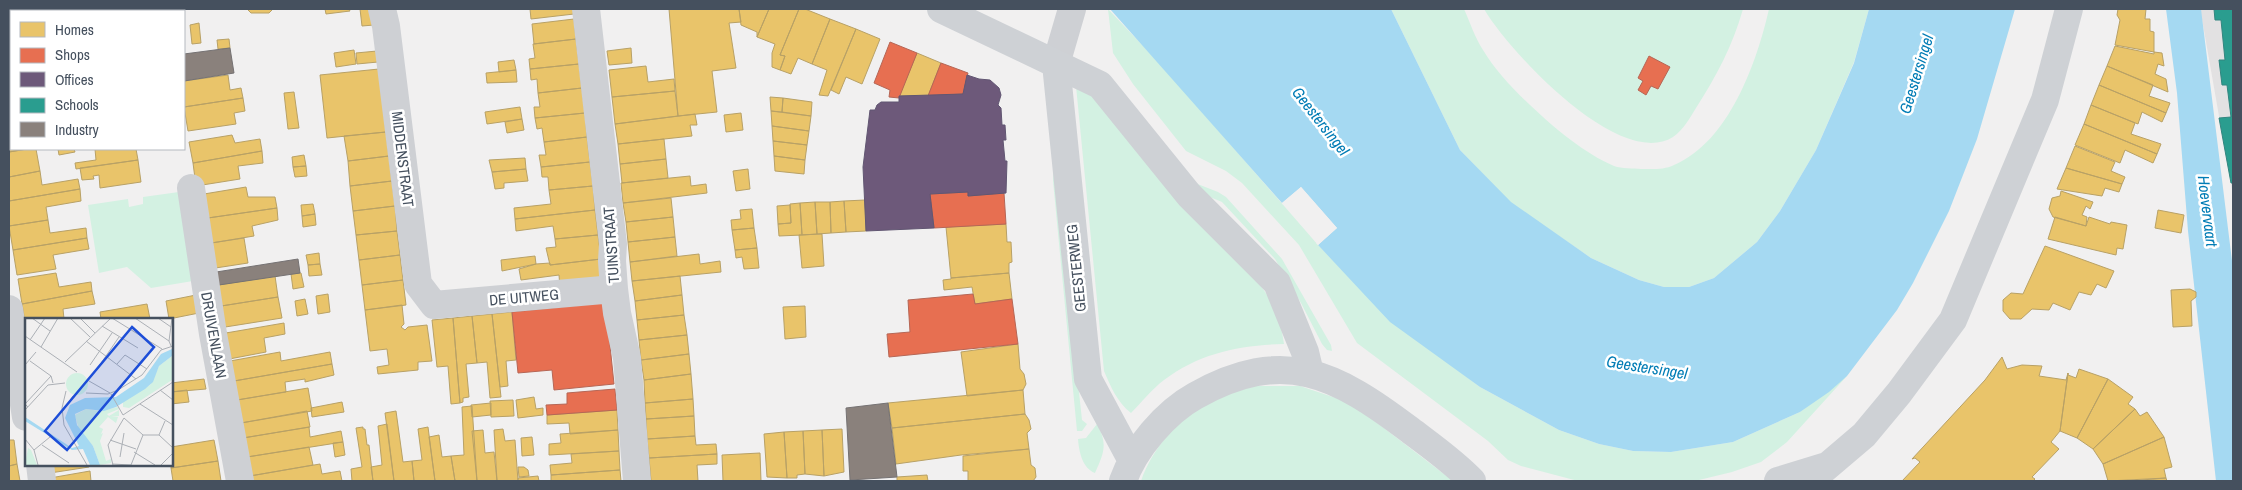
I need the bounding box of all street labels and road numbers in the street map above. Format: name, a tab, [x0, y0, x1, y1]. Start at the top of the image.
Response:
street label: MIDDENSTRAAT	[387, 110, 419, 208]
street label: TUINSTRAAT	[598, 206, 624, 284]
street label: GEESTERWEG	[1061, 223, 1091, 313]
street label: DE UITWEG	[488, 284, 560, 310]
street label: DRUIVENLAAN	[196, 290, 232, 380]

